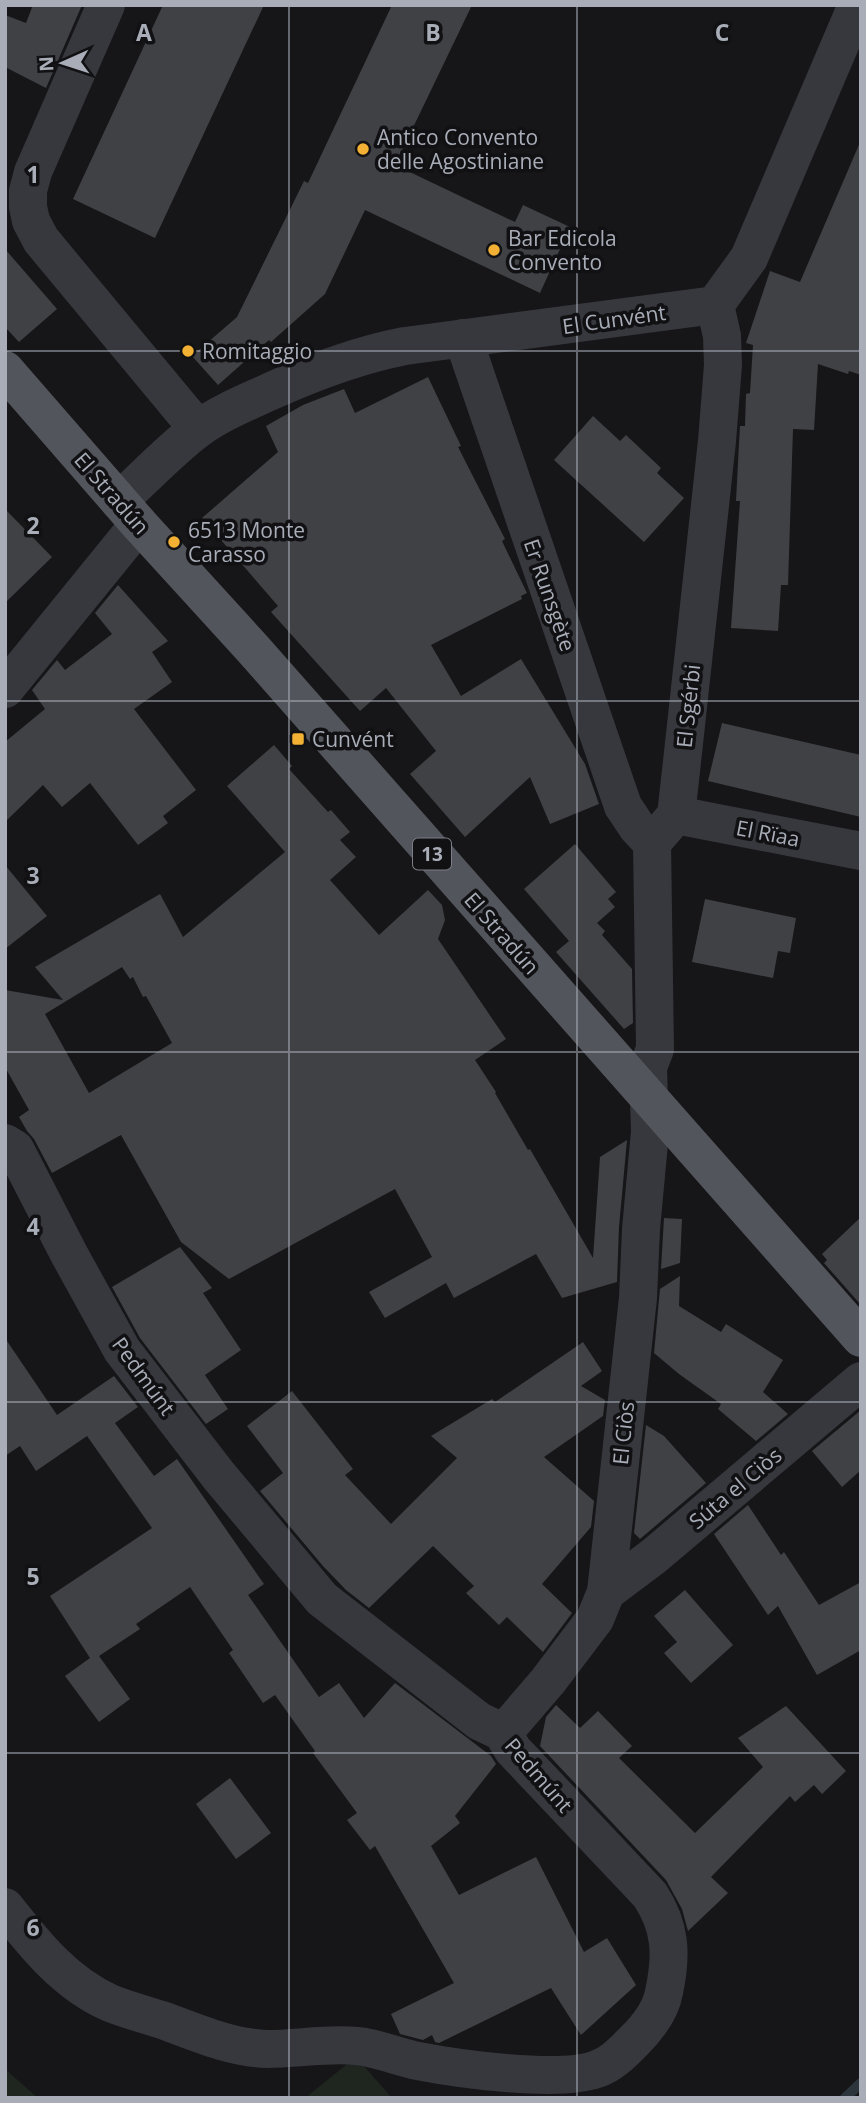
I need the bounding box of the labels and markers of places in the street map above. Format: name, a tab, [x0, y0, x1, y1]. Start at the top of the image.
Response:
place label: Antico Convento delle Agostiniane	[377, 123, 544, 175]
marker: Antico Convento delle Agostiniane	[355, 141, 371, 157]
place label: Bar Edicola Convento	[508, 224, 617, 276]
marker: Bar Edicola Convento	[486, 242, 502, 258]
place label: Romitaggio	[202, 337, 312, 365]
marker: Romitaggio	[180, 343, 196, 359]
place label: 6513 Monte Carasso	[188, 516, 305, 568]
marker: 6513 Monte Carasso	[166, 534, 182, 550]
place label: Cunvént	[312, 725, 394, 753]
marker: Cunvént	[290, 731, 306, 747]

